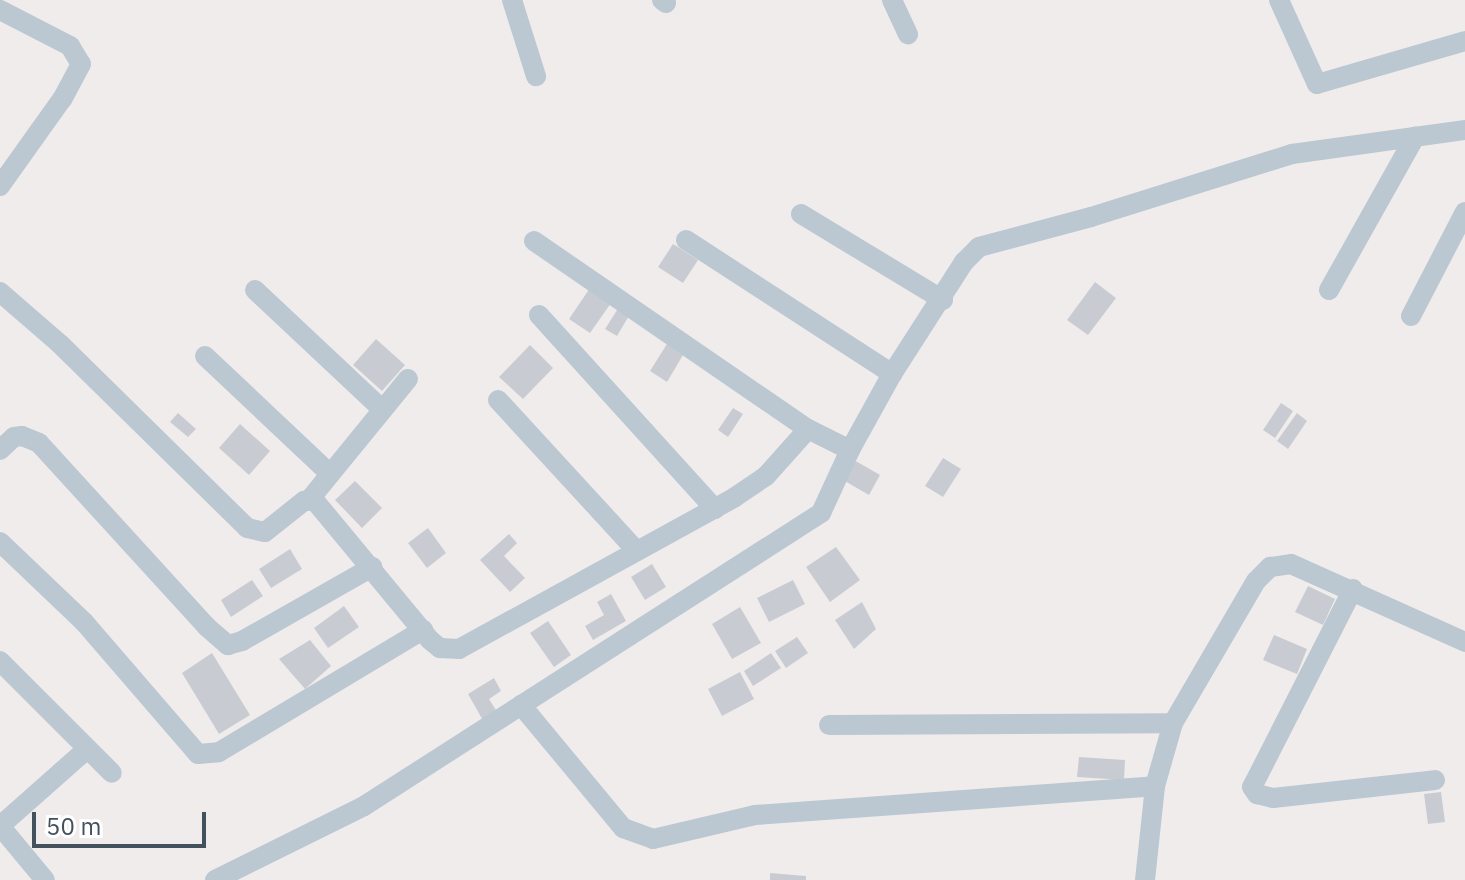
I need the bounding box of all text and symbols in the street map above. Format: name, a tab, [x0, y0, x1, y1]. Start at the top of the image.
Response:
scale bar	[36, 796, 210, 846]
text: 50 m	[46, 810, 101, 842]

